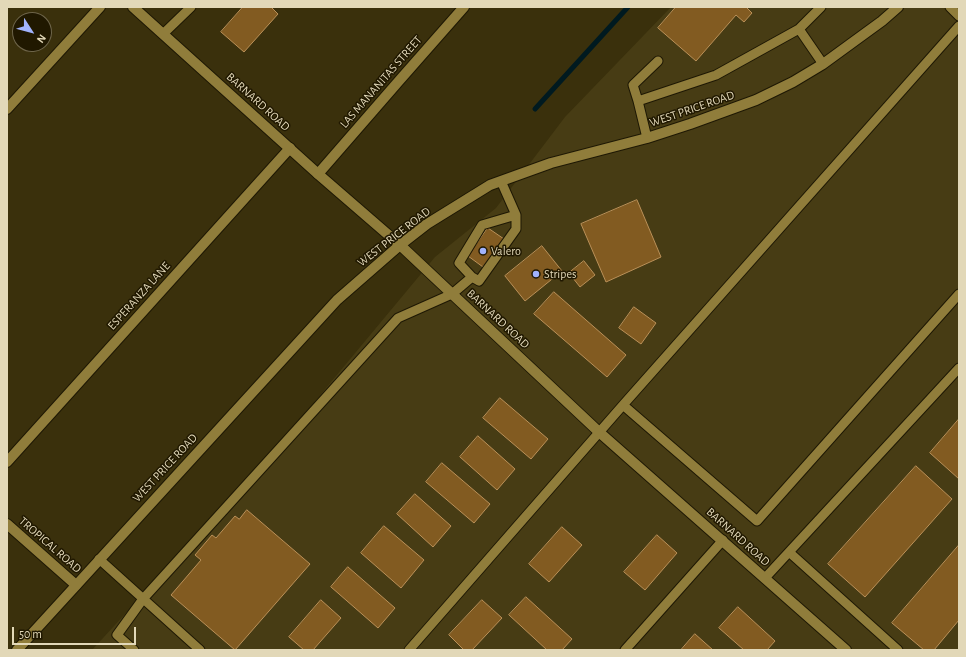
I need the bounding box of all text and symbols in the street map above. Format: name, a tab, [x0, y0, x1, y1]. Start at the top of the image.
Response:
north arrow	[12, 12, 52, 52]
text: N	[35, 32, 48, 45]
street label: LAS MANANITAS STREET	[337, 33, 425, 131]
street label: BARNARD ROAD	[223, 70, 293, 134]
street label: WEST PRICE ROAD	[648, 88, 736, 130]
street label: WEST PRICE ROAD	[355, 204, 433, 270]
place label: Valero	[491, 244, 521, 258]
marker: Valero	[478, 246, 488, 256]
street label: ESPERANZA LANE	[105, 259, 173, 333]
place label: Stripes	[544, 267, 576, 281]
marker: Stripes	[531, 269, 541, 279]
street label: BARNARD ROAD	[464, 286, 532, 352]
street label: WEST PRICE ROAD	[130, 431, 200, 505]
street label: BARNARD ROAD	[703, 505, 773, 569]
street label: TROPICAL ROAD	[16, 514, 84, 576]
scale bar	[14, 619, 138, 645]
text: 50 m	[19, 628, 42, 640]

